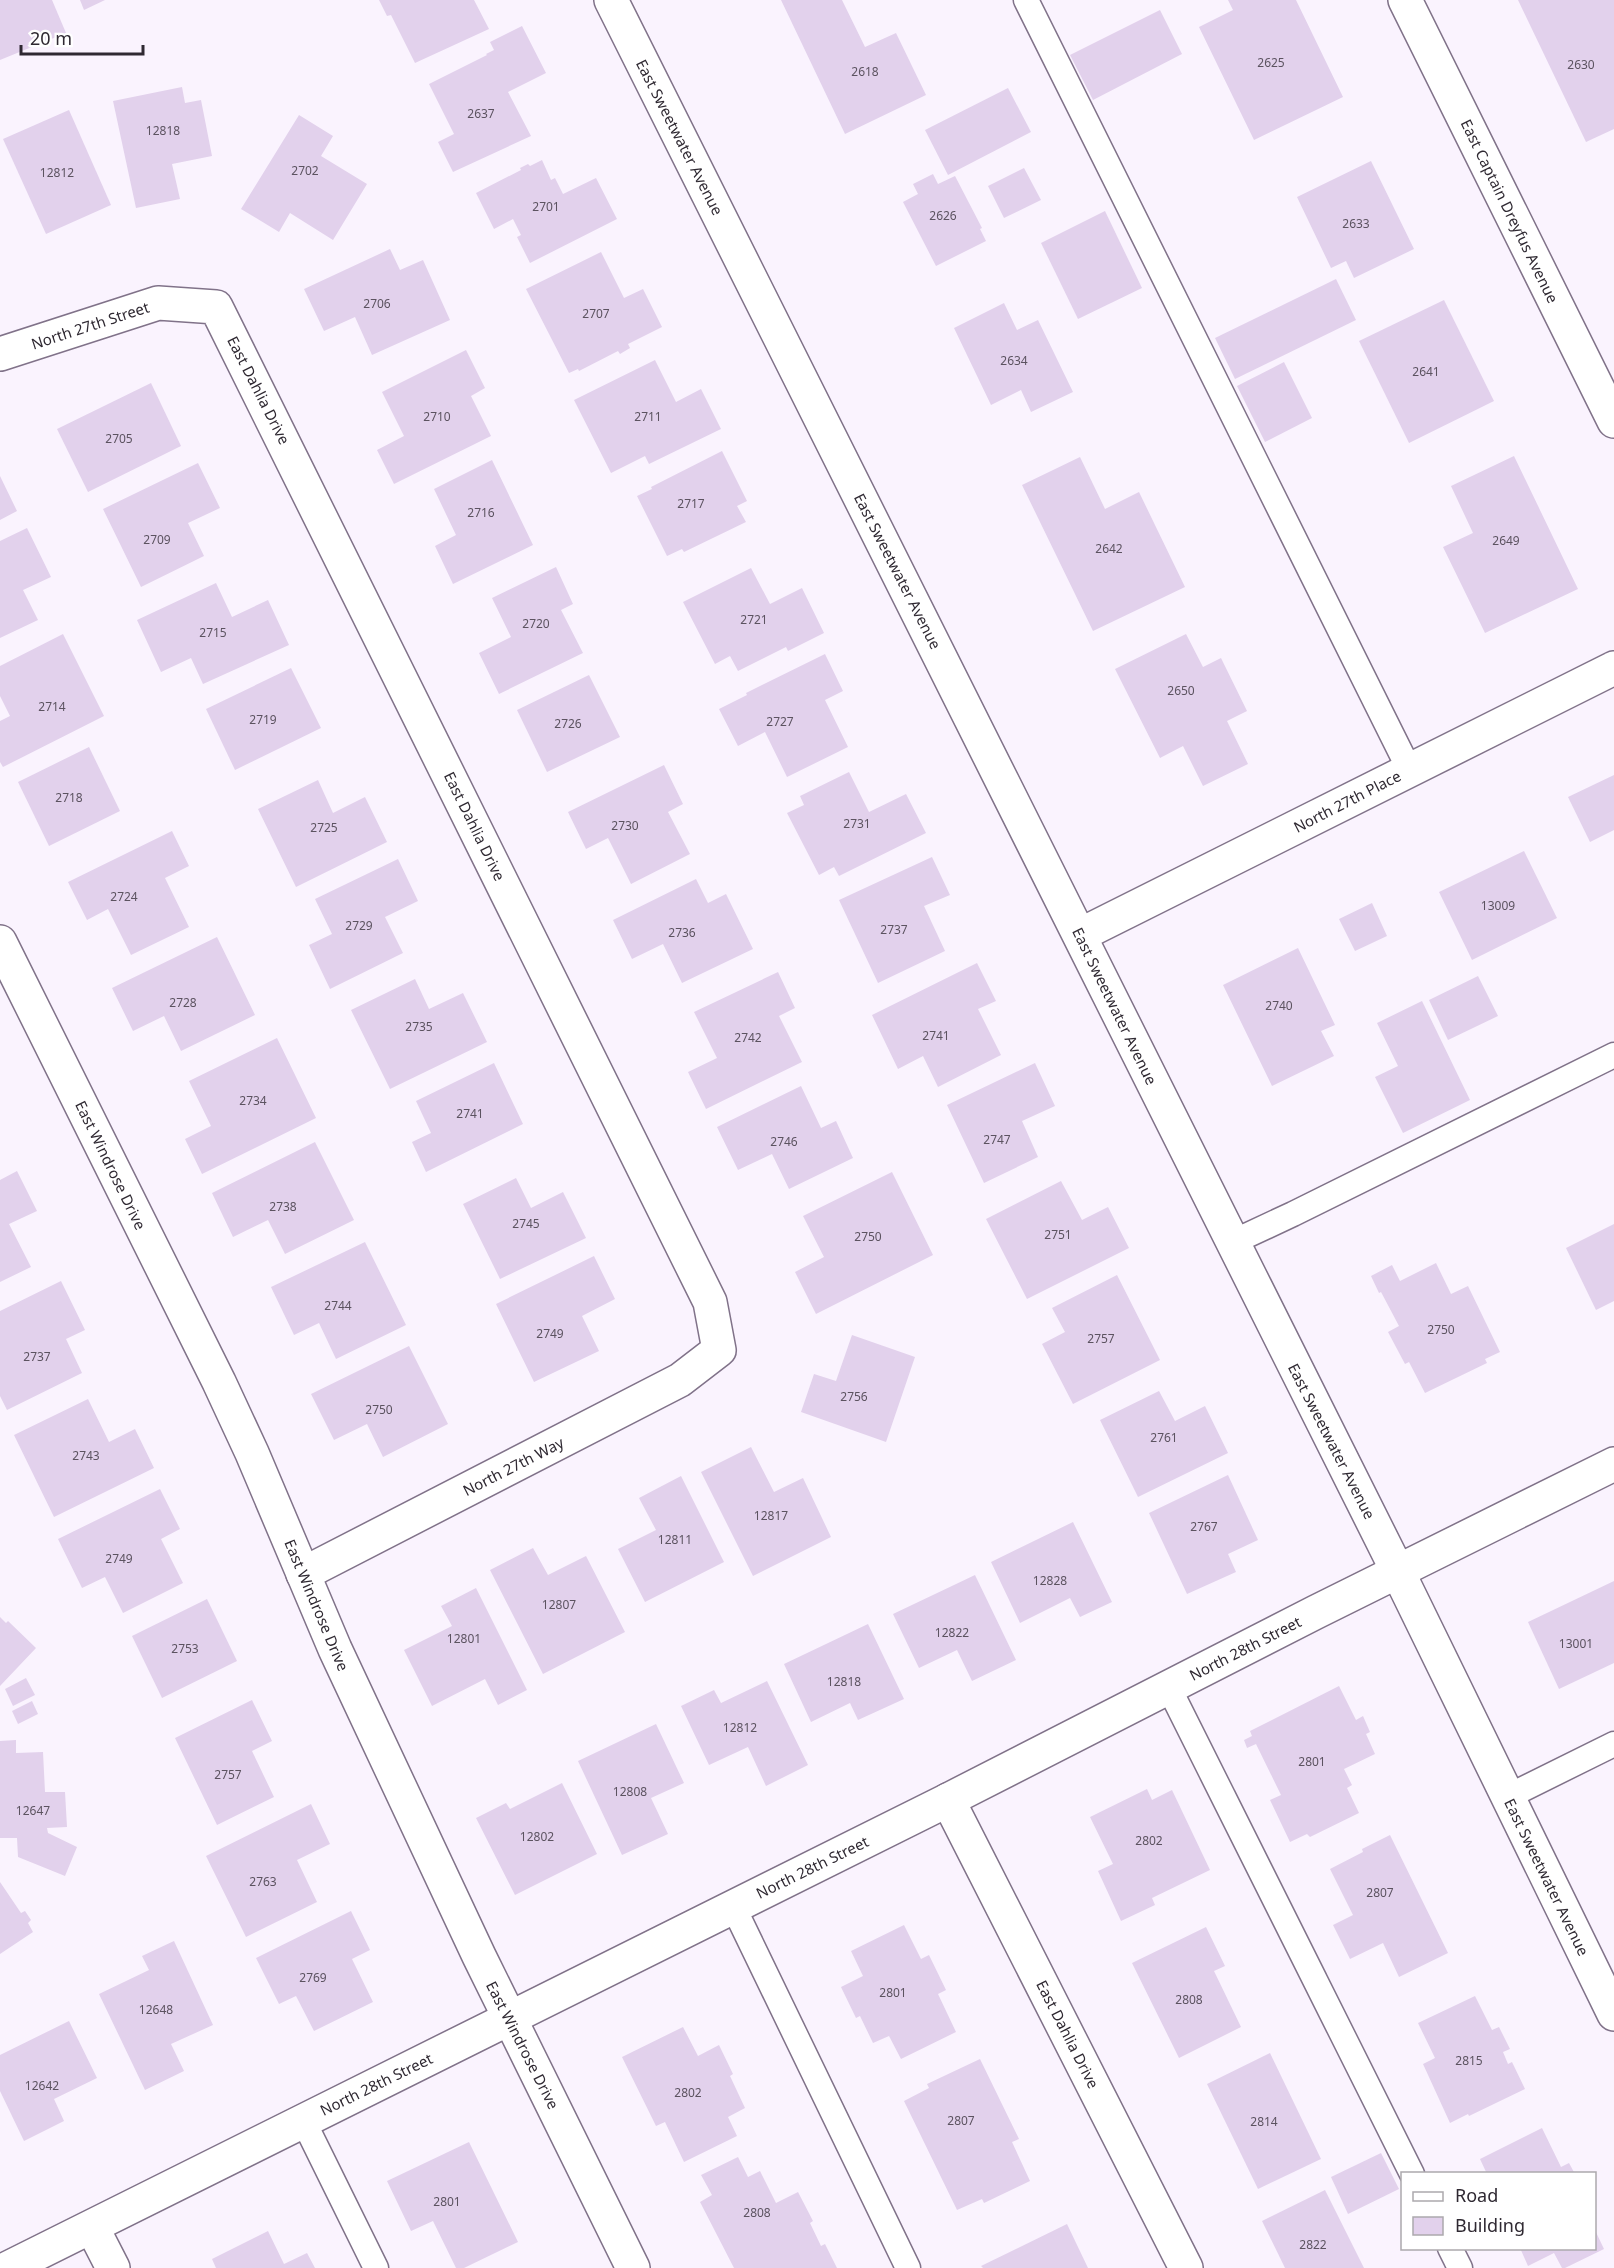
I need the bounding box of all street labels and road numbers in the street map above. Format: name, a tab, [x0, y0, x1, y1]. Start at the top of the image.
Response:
street label: East Sweetwater Avenue	[632, 56, 728, 218]
street label: East Captain Dreyfus Avenue	[1457, 116, 1563, 306]
street label: North 27th Street	[28, 296, 152, 353]
street label: East Dahlia Drive	[223, 332, 295, 448]
street label: East Sweetwater Avenue	[850, 490, 946, 652]
street label: North 27th Place	[1290, 765, 1404, 837]
street label: East Dahlia Drive	[440, 768, 510, 884]
street label: East Sweetwater Avenue	[1068, 924, 1162, 1088]
street label: East Windrose Drive	[71, 1097, 151, 1233]
street label: East Sweetwater Avenue	[1284, 1360, 1380, 1522]
street label: North 27th Way	[459, 1432, 567, 1500]
street label: East Windrose Drive	[280, 1536, 354, 1674]
street label: North 28th Street	[1186, 1611, 1305, 1685]
street label: East Sweetwater Avenue	[1500, 1795, 1594, 1959]
street label: North 28th Street	[752, 1831, 872, 1903]
street label: East Dahlia Drive	[1032, 1976, 1104, 2092]
street label: East Windrose Drive	[482, 1978, 564, 2112]
street label: North 28th Street	[316, 2048, 436, 2120]

